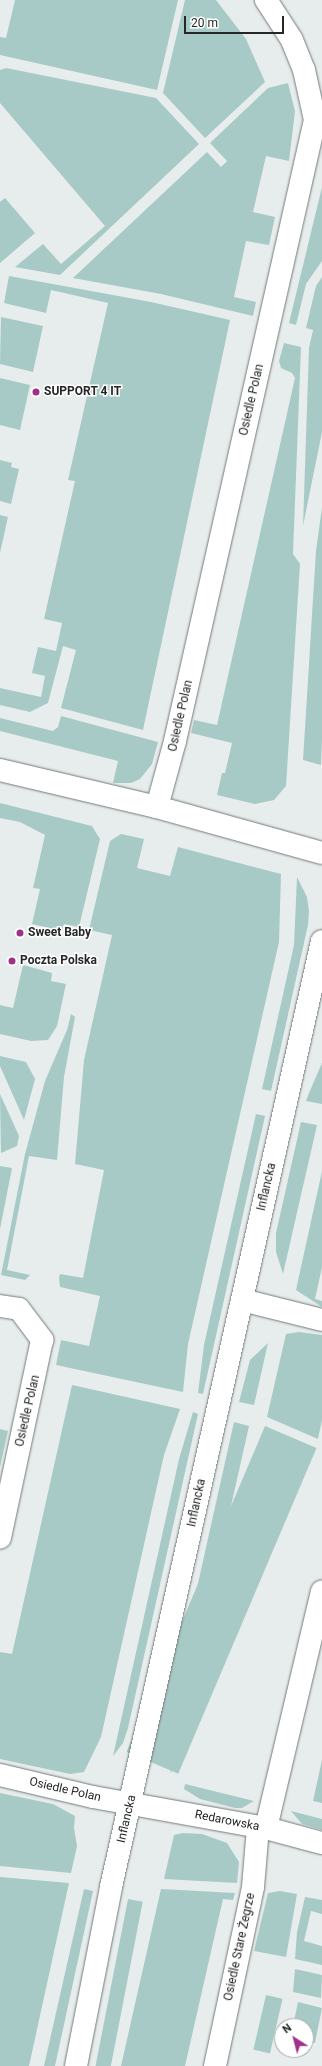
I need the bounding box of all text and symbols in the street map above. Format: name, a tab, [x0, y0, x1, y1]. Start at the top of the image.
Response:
scale bar	[186, 8, 286, 34]
text: 20 m	[191, 16, 218, 30]
street label: Osiedle Polan	[237, 363, 267, 437]
place label: SUPPORT 4 IT	[44, 385, 121, 399]
marker: SUPPORT 4 IT	[31, 387, 41, 397]
street label: Osiedle Polan	[166, 679, 196, 753]
place label: Sweet Baby	[28, 926, 91, 940]
marker: Sweet Baby	[15, 928, 25, 938]
place label: Poczta Polska	[20, 954, 97, 968]
marker: Poczta Polska	[7, 956, 17, 966]
street label: Inflancka	[255, 1162, 279, 1212]
street label: Osiedle Polan	[13, 1374, 43, 1448]
street label: Inflancka	[185, 1478, 209, 1528]
street label: Osiedle Polan	[28, 1775, 102, 1805]
street label: Inflancka	[115, 1794, 139, 1844]
street label: Redarowska	[193, 1808, 261, 1834]
street label: Osiedle Stare Żegrze	[222, 1892, 258, 2002]
north arrow	[274, 2018, 314, 2058]
text: N	[280, 2021, 294, 2036]

